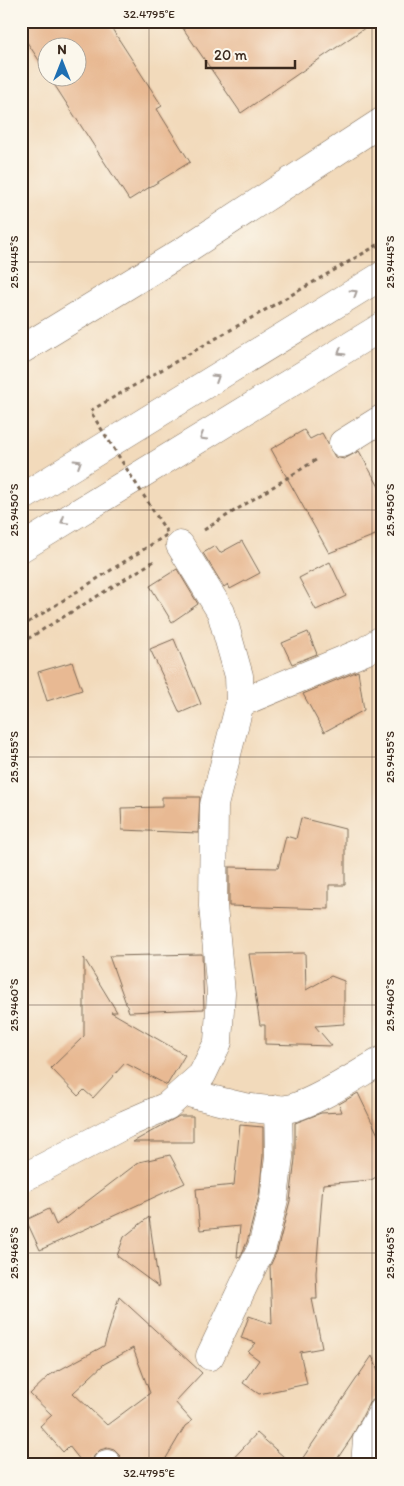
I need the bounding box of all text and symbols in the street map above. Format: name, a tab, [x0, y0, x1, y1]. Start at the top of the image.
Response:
text: 32.4795°E	[123, 7, 175, 21]
north arrow	[38, 38, 88, 88]
scale bar	[206, 38, 295, 70]
text: N	[57, 41, 67, 58]
text: 20 m	[214, 46, 248, 64]
text: 25.9445°S	[7, 235, 21, 288]
text: 25.9445°S	[383, 235, 397, 288]
one-way arrow	[349, 289, 358, 299]
one-way arrow	[338, 345, 347, 355]
one-way arrow	[210, 375, 219, 384]
one-way arrow	[199, 430, 208, 440]
one-way arrow	[72, 460, 81, 470]
text: 25.9450°S	[7, 483, 21, 537]
text: 25.9450°S	[383, 483, 397, 537]
one-way arrow	[60, 515, 69, 525]
text: 25.9455°S	[7, 731, 21, 783]
text: 25.9455°S	[383, 731, 397, 783]
text: 25.9460°S	[7, 978, 21, 1032]
text: 25.9460°S	[383, 978, 397, 1032]
text: 25.9465°S	[7, 1227, 21, 1279]
text: 25.9465°S	[383, 1227, 397, 1279]
text: 32.4795°E	[123, 1466, 175, 1480]

